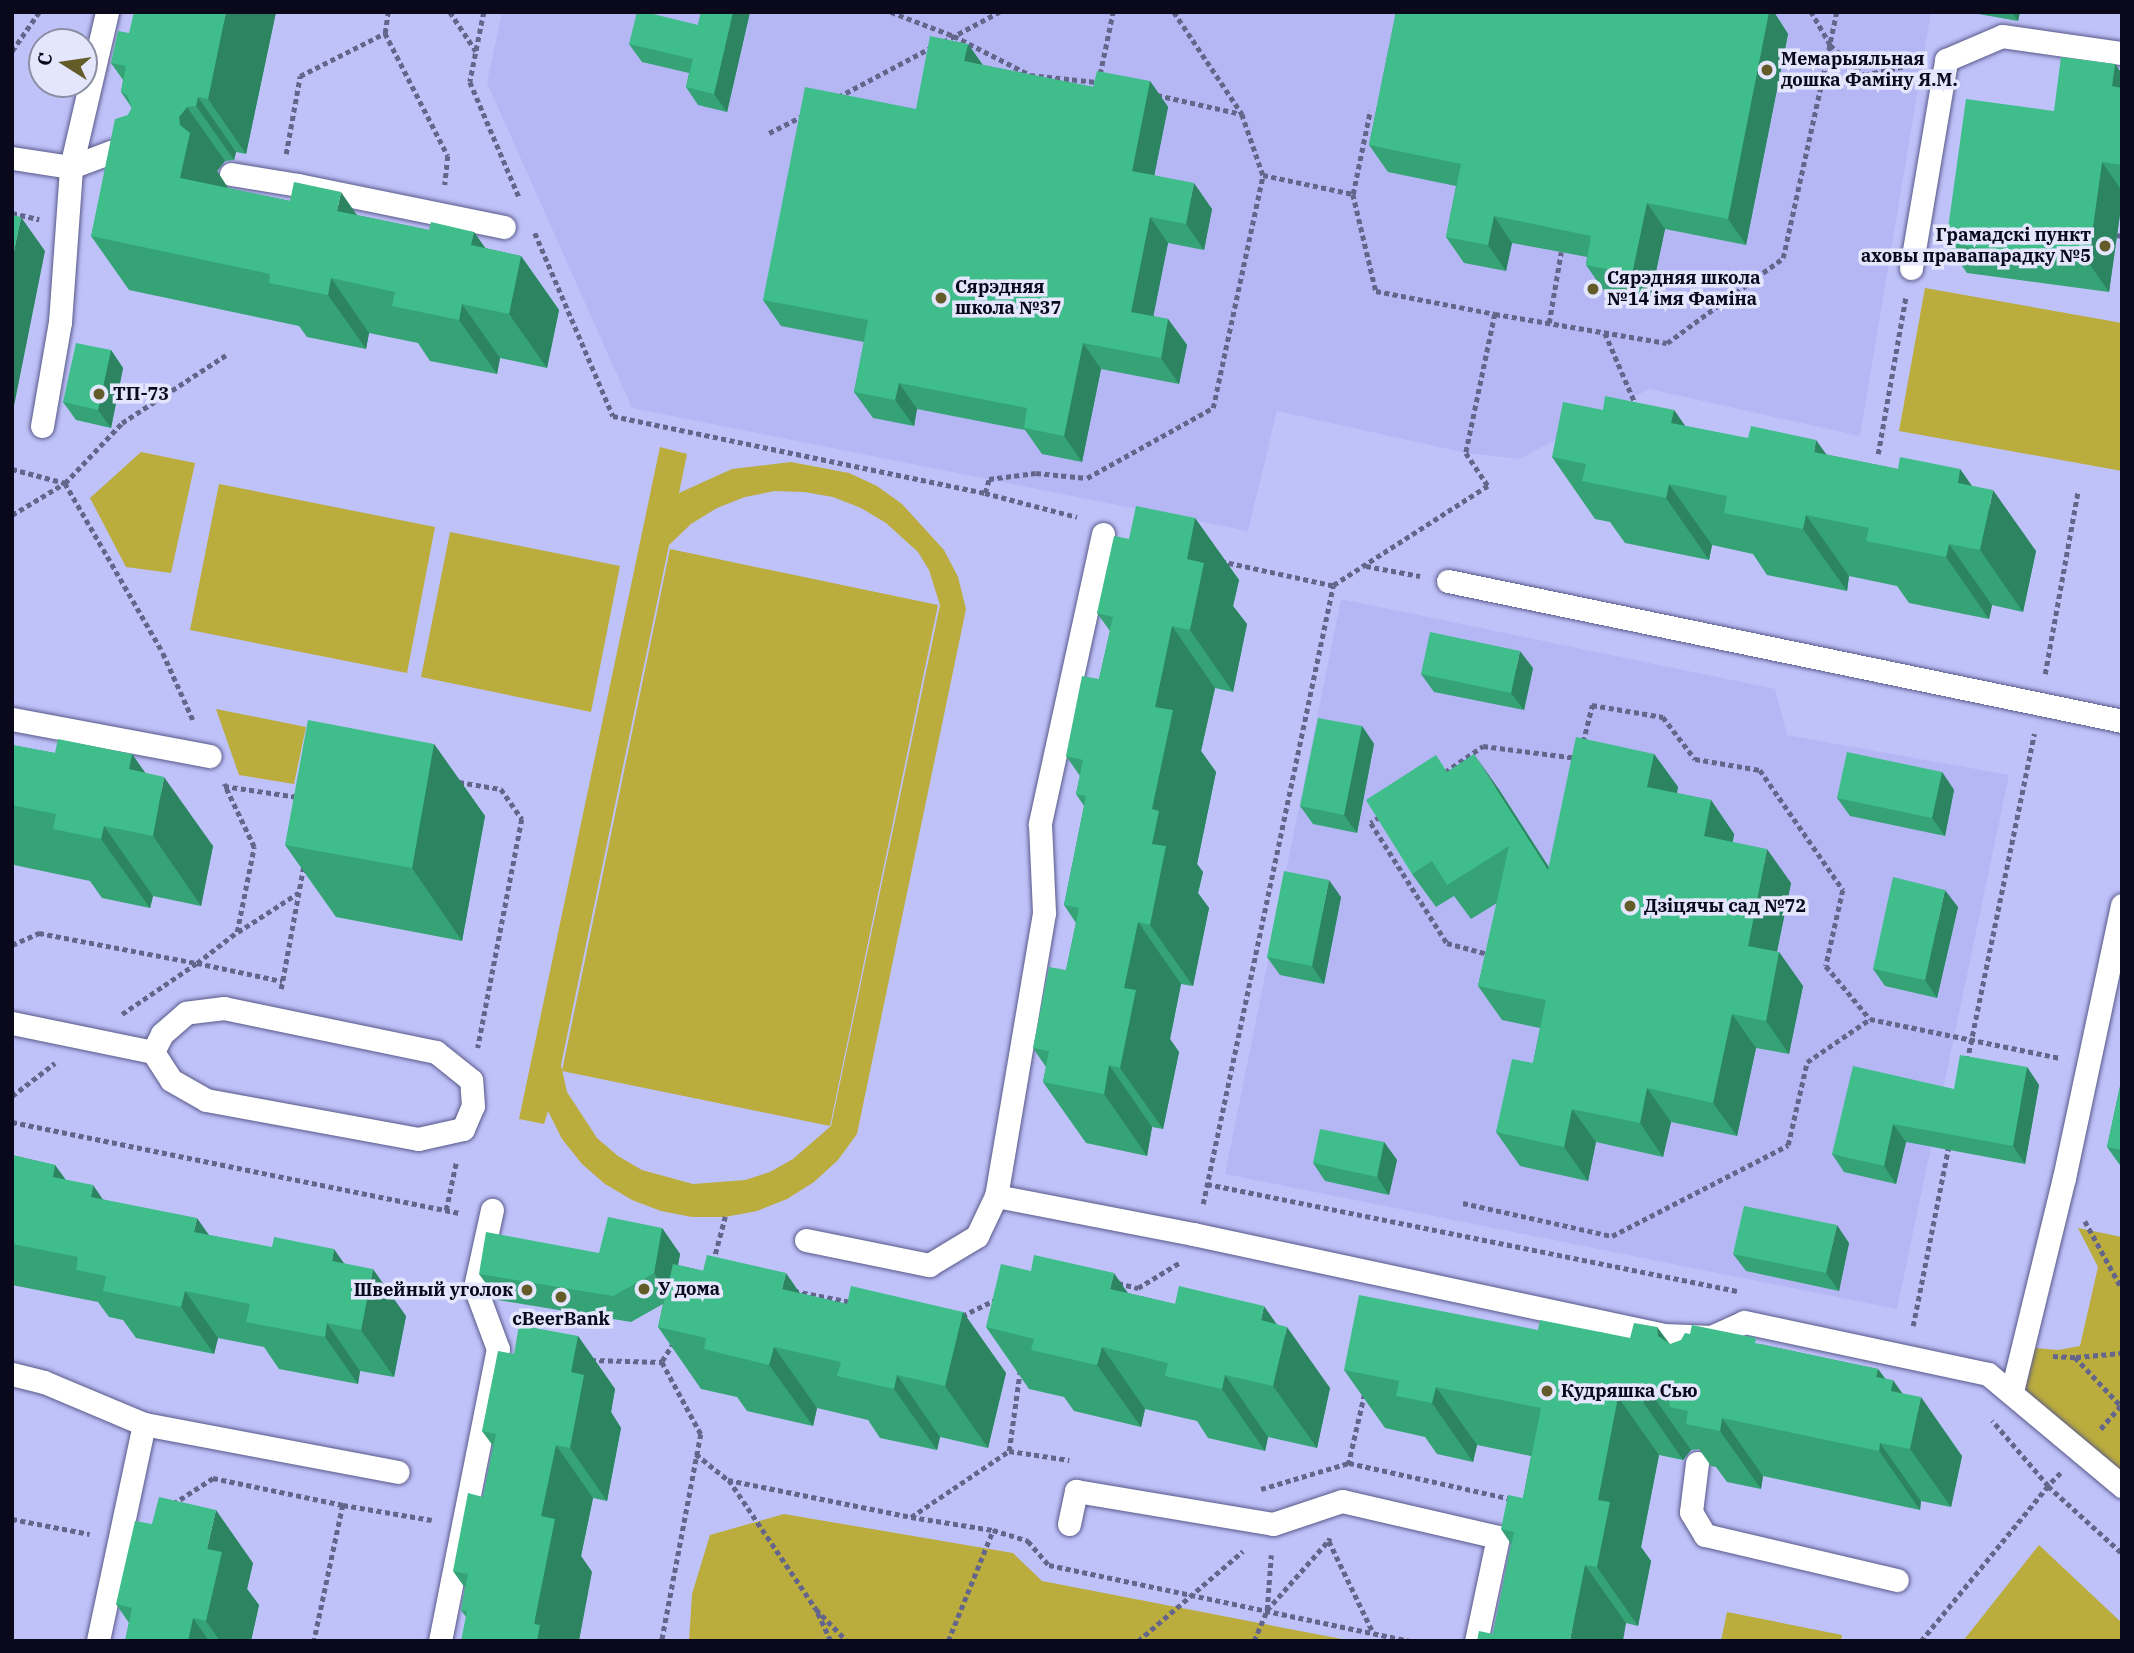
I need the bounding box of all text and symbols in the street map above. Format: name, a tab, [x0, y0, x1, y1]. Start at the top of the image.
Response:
north arrow	[28, 28, 98, 98]
place label: Мемарыяльная дошка Фаміну Я.М.	[1781, 49, 1958, 92]
text: С	[31, 50, 57, 68]
marker: Мемарыяльная дошка Фаміну Я.М.	[1759, 62, 1775, 78]
place label: Грамадскі пункт аховы правапарадку №5	[1861, 225, 2091, 268]
marker: Грамадскі пункт аховы правапарадку №5	[2097, 238, 2113, 254]
place label: Сярэдняя школа №14 імя Фаміна	[1607, 268, 1761, 310]
place label: Сярэдняя школа №37	[955, 277, 1061, 320]
marker: Сярэдняя школа №14 імя Фаміна	[1585, 281, 1601, 297]
marker: Сярэдняя школа №37	[933, 290, 949, 306]
place label: ТП-73	[113, 383, 169, 405]
marker: ТП-73	[91, 386, 107, 402]
place label: Дзіцячы сад №72	[1644, 895, 1806, 917]
marker: Дзіцячы сад №72	[1622, 898, 1638, 914]
place label: У дома	[658, 1278, 720, 1300]
place label: Швейный уголок	[354, 1279, 513, 1301]
marker: У дома	[636, 1281, 652, 1297]
marker: Швейный уголок	[519, 1282, 535, 1298]
marker: cBeerBank	[553, 1289, 569, 1305]
place label: cBeerBank	[512, 1308, 610, 1330]
place label: Кудряшка Сью	[1561, 1380, 1698, 1402]
marker: Кудряшка Сью	[1539, 1383, 1555, 1399]

